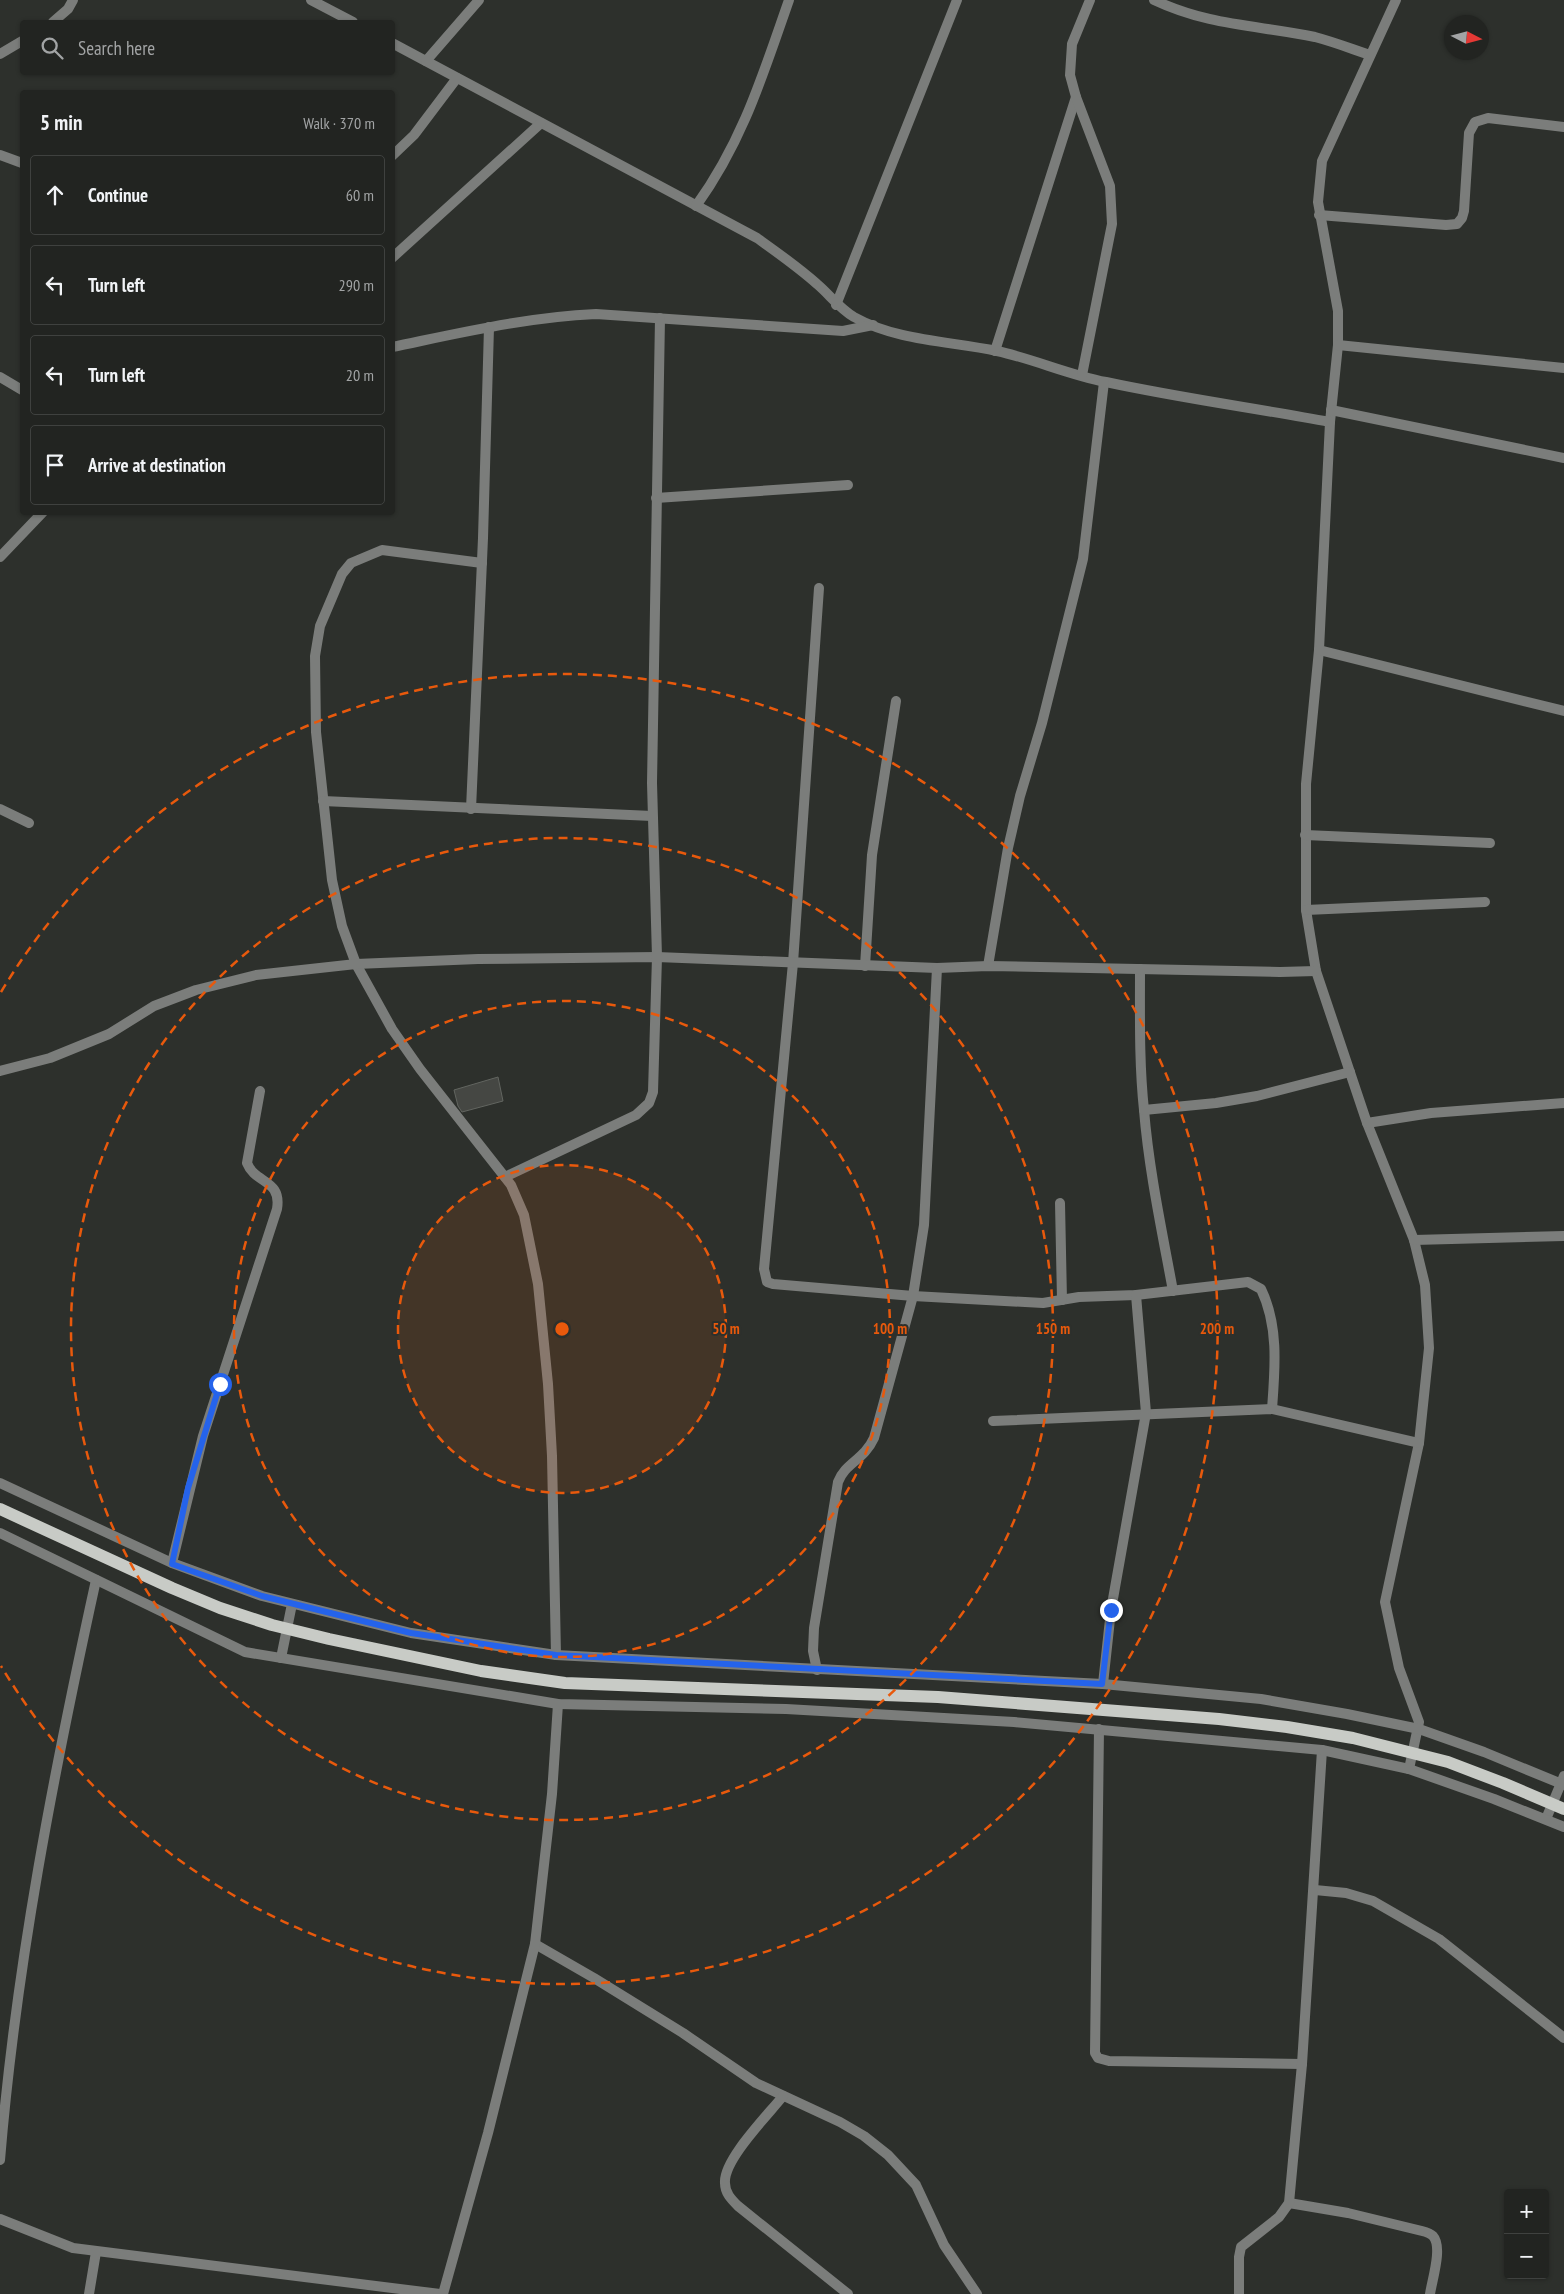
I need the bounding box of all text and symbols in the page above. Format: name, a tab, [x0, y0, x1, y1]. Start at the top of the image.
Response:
north arrow	[1444, 15, 1489, 60]
search box	[20, 20, 395, 75]
icon: search	[38, 34, 66, 62]
text: Search here	[78, 36, 155, 60]
text: 5 min	[40, 109, 82, 136]
text: Walk · 370 m	[303, 113, 375, 133]
icon: ahead	[41, 181, 69, 209]
text: Continue	[88, 183, 148, 207]
text: 60 m	[346, 185, 374, 205]
icon: left	[41, 271, 69, 299]
text: Turn left	[88, 273, 145, 297]
text: 290 m	[339, 275, 374, 295]
icon: left	[41, 361, 69, 389]
text: Turn left	[88, 363, 145, 387]
text: 20 m	[346, 365, 374, 385]
icon: arrive	[41, 451, 69, 479]
text: Arrive at destination	[88, 453, 226, 477]
text: 50 m	[712, 1319, 740, 1338]
text: 100 m	[873, 1319, 907, 1338]
text: 150 m	[1036, 1319, 1070, 1338]
text: 200 m	[1200, 1319, 1234, 1338]
centre of rings	[553, 1320, 571, 1338]
route start	[209, 1373, 232, 1396]
route end	[1100, 1599, 1123, 1622]
map controls	[1504, 2189, 1549, 2279]
button: +	[1504, 2189, 1549, 2234]
button: −	[1504, 2234, 1549, 2279]

